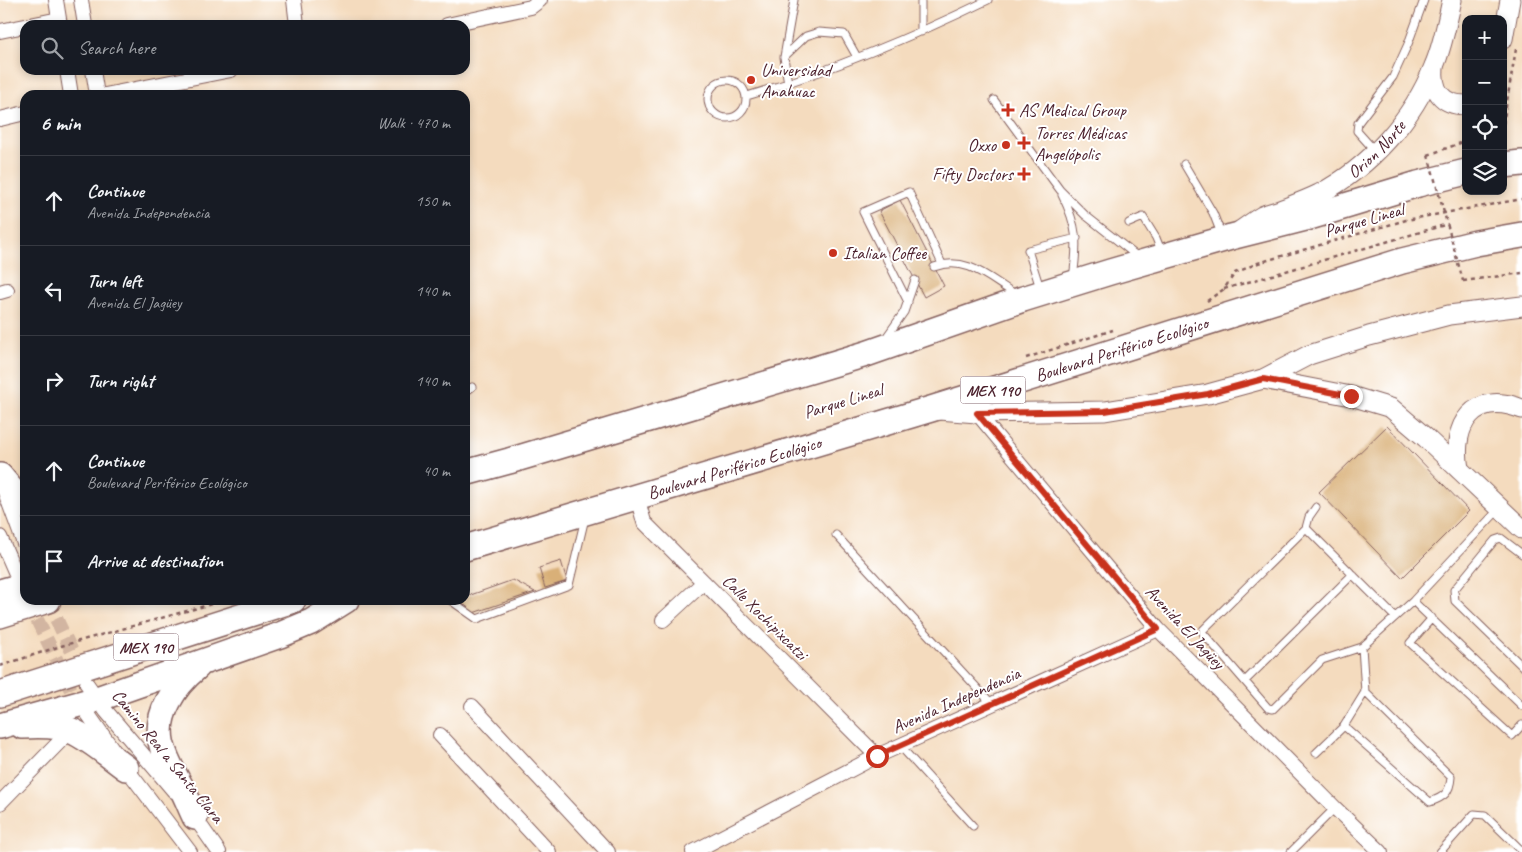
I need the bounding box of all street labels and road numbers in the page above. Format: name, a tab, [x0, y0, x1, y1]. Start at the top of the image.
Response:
street label: Orion Norte	[1343, 115, 1411, 183]
street label: Parque Lineal	[1322, 197, 1409, 242]
street label: Boulevard Periférico Ecológico	[1032, 311, 1212, 387]
road number: MEX 190	[960, 376, 1026, 404]
street label: Parque Lineal	[801, 378, 888, 423]
street label: Boulevard Periférico Ecológico	[645, 431, 825, 504]
street label: Calle Xochipixcatzi	[718, 570, 814, 666]
street label: Avenida El Jagüey	[1141, 581, 1231, 675]
road number: MEX 190	[114, 634, 178, 660]
street label: Avenida Independencia	[889, 661, 1025, 738]
street label: Camino Real a Santa Clara	[107, 685, 229, 828]

